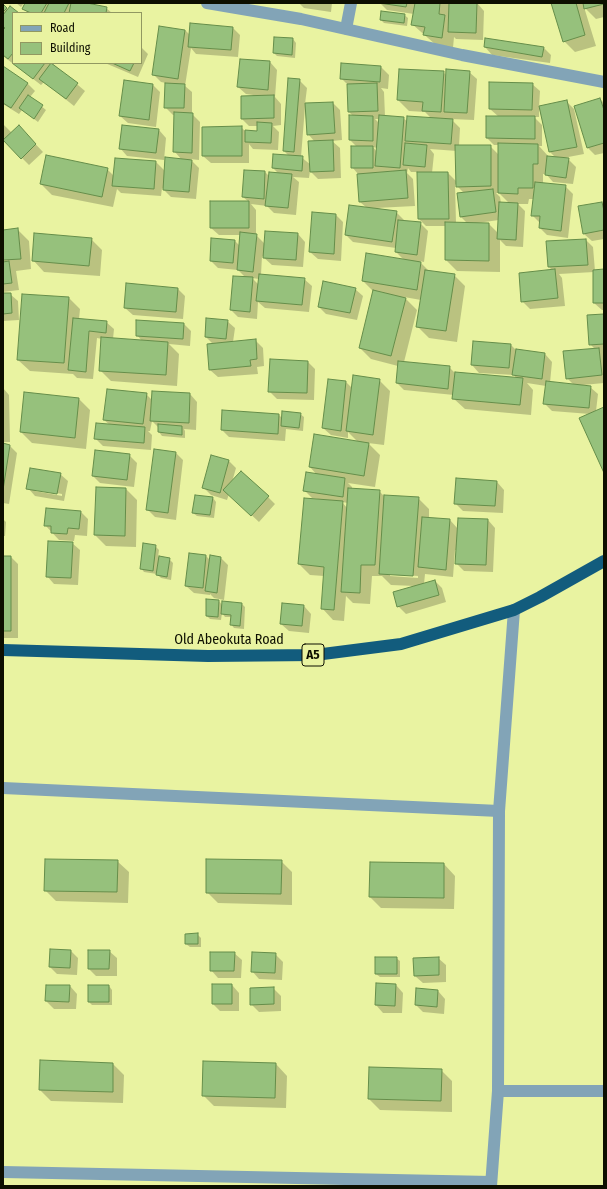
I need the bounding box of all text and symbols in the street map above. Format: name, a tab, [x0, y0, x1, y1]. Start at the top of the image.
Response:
legend	[12, 12, 142, 64]
text: Road	[50, 21, 75, 35]
text: Building	[50, 41, 90, 55]
street label: Old Abeokuta Road	[174, 632, 284, 648]
road number: A5	[302, 644, 324, 666]

